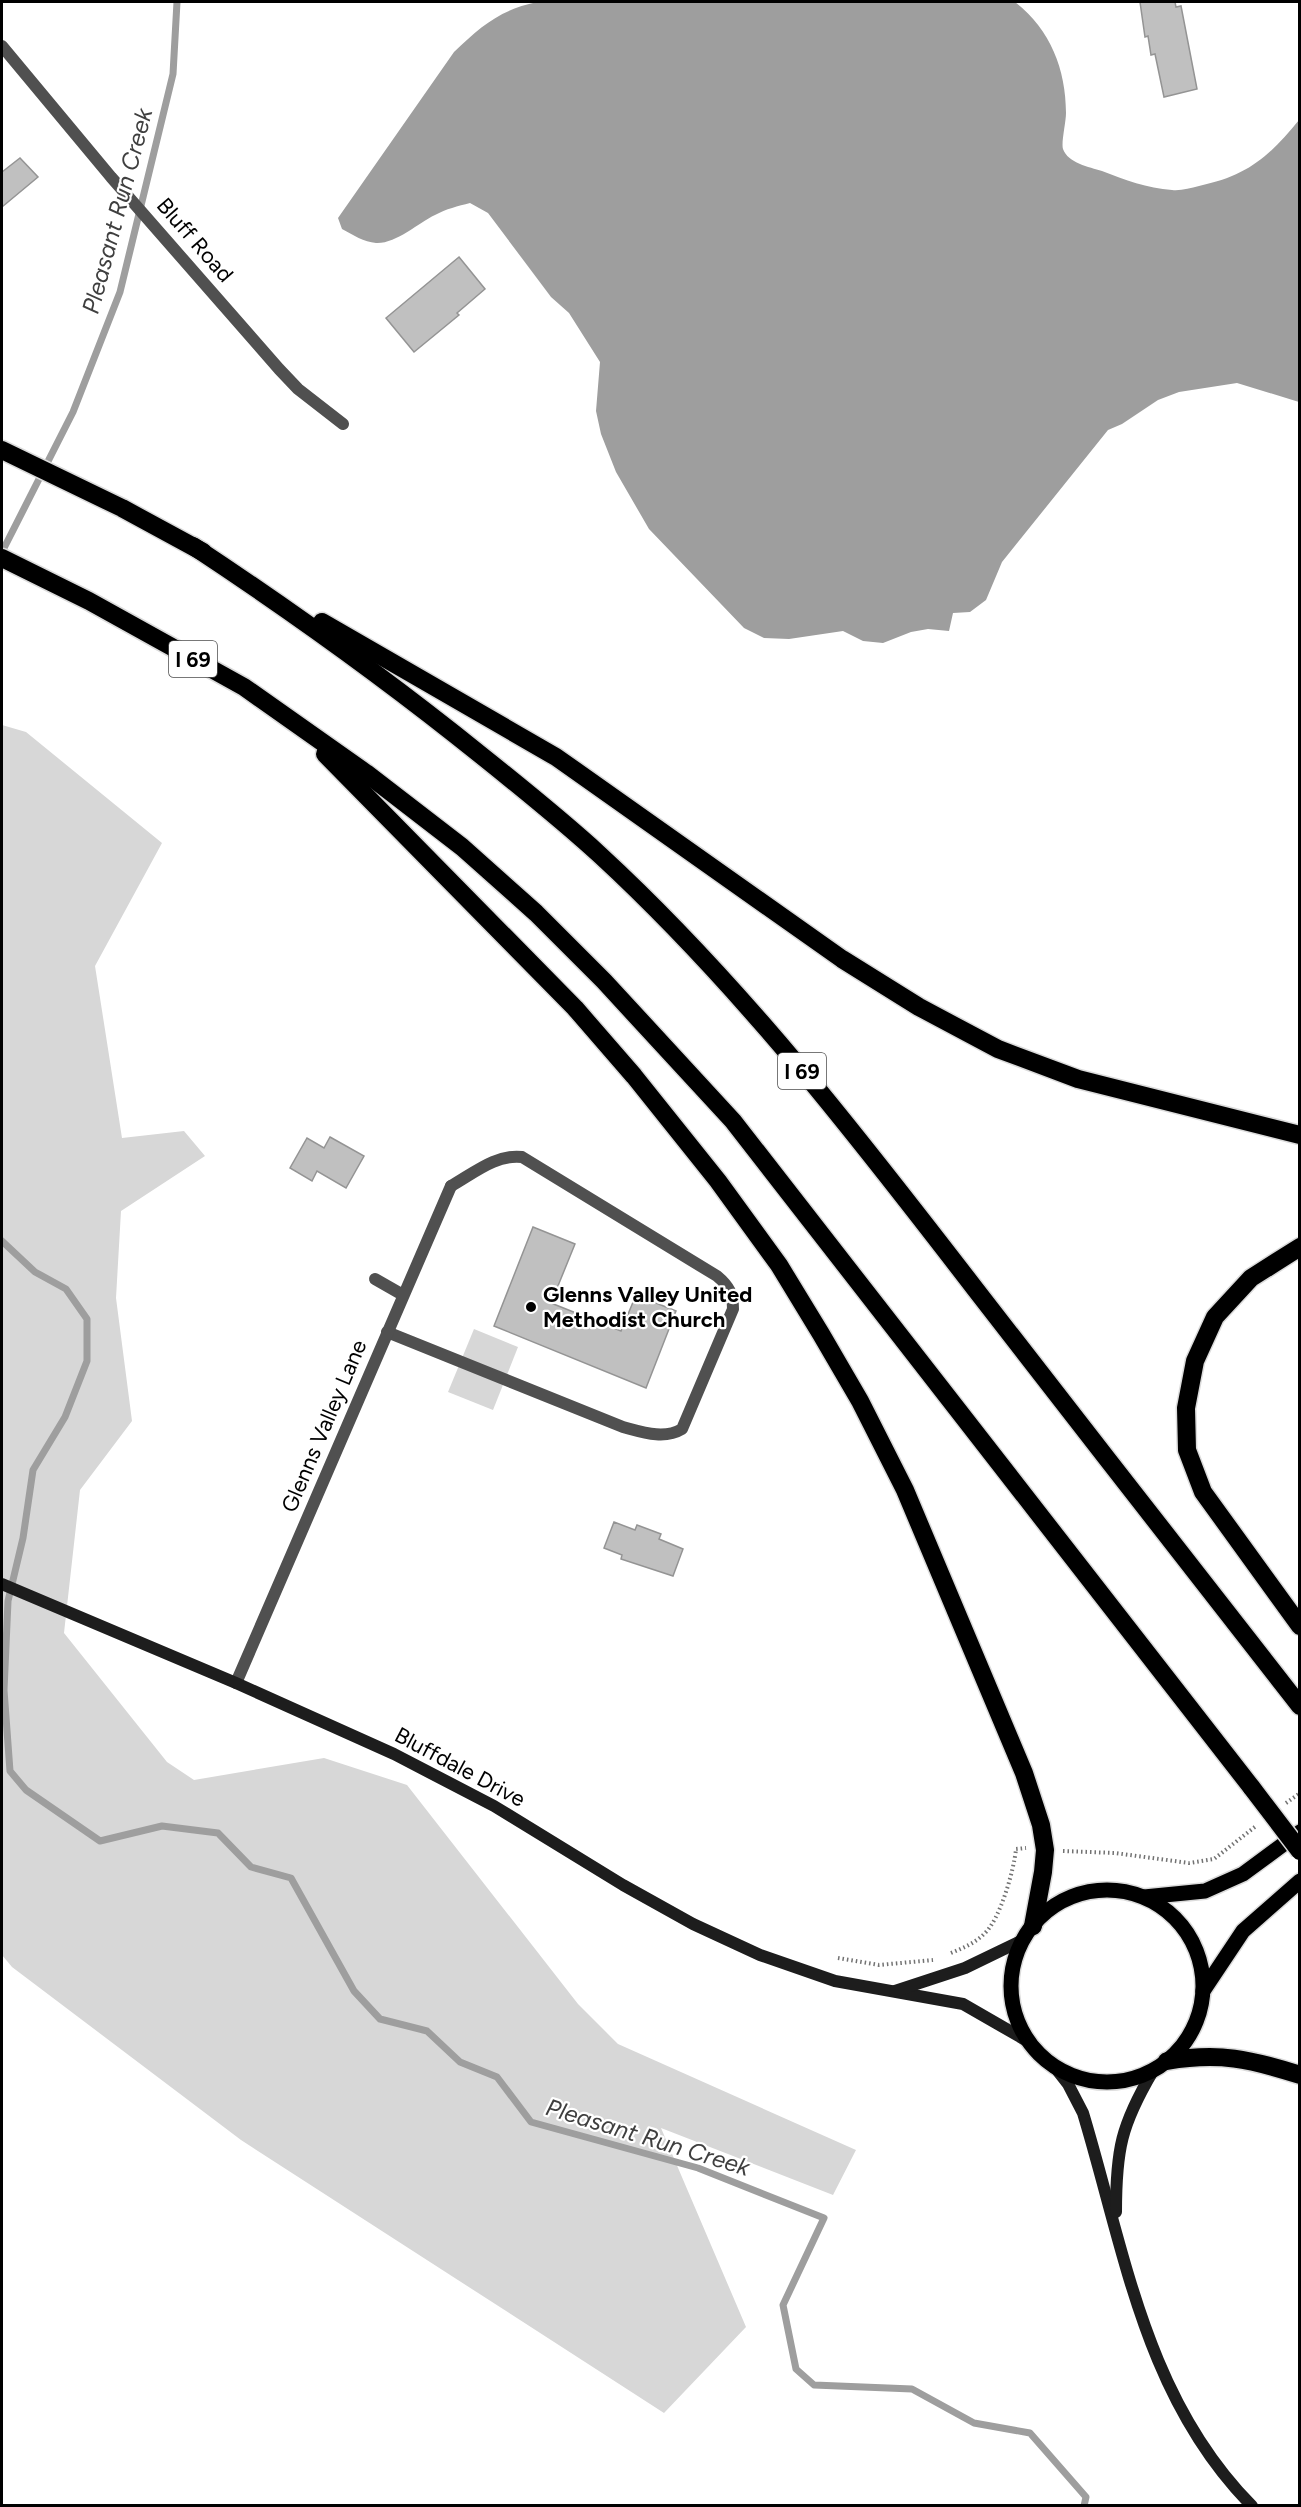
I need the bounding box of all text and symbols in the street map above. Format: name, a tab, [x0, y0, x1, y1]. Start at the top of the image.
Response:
water label: Pleasant Run Creek	[76, 104, 159, 317]
street label: Bluff Road	[151, 192, 239, 288]
road number: I 69	[169, 641, 217, 677]
road number: I 69	[778, 1053, 826, 1089]
place label: Glenns Valley United Methodist Church	[543, 1281, 752, 1333]
marker: Glenns Valley United Methodist Church	[524, 1300, 538, 1314]
street label: Glenns Valley Lane	[275, 1336, 373, 1516]
street label: Bluffdale Drive	[390, 1721, 530, 1813]
water label: Pleasant Run Creek	[543, 2092, 755, 2182]

